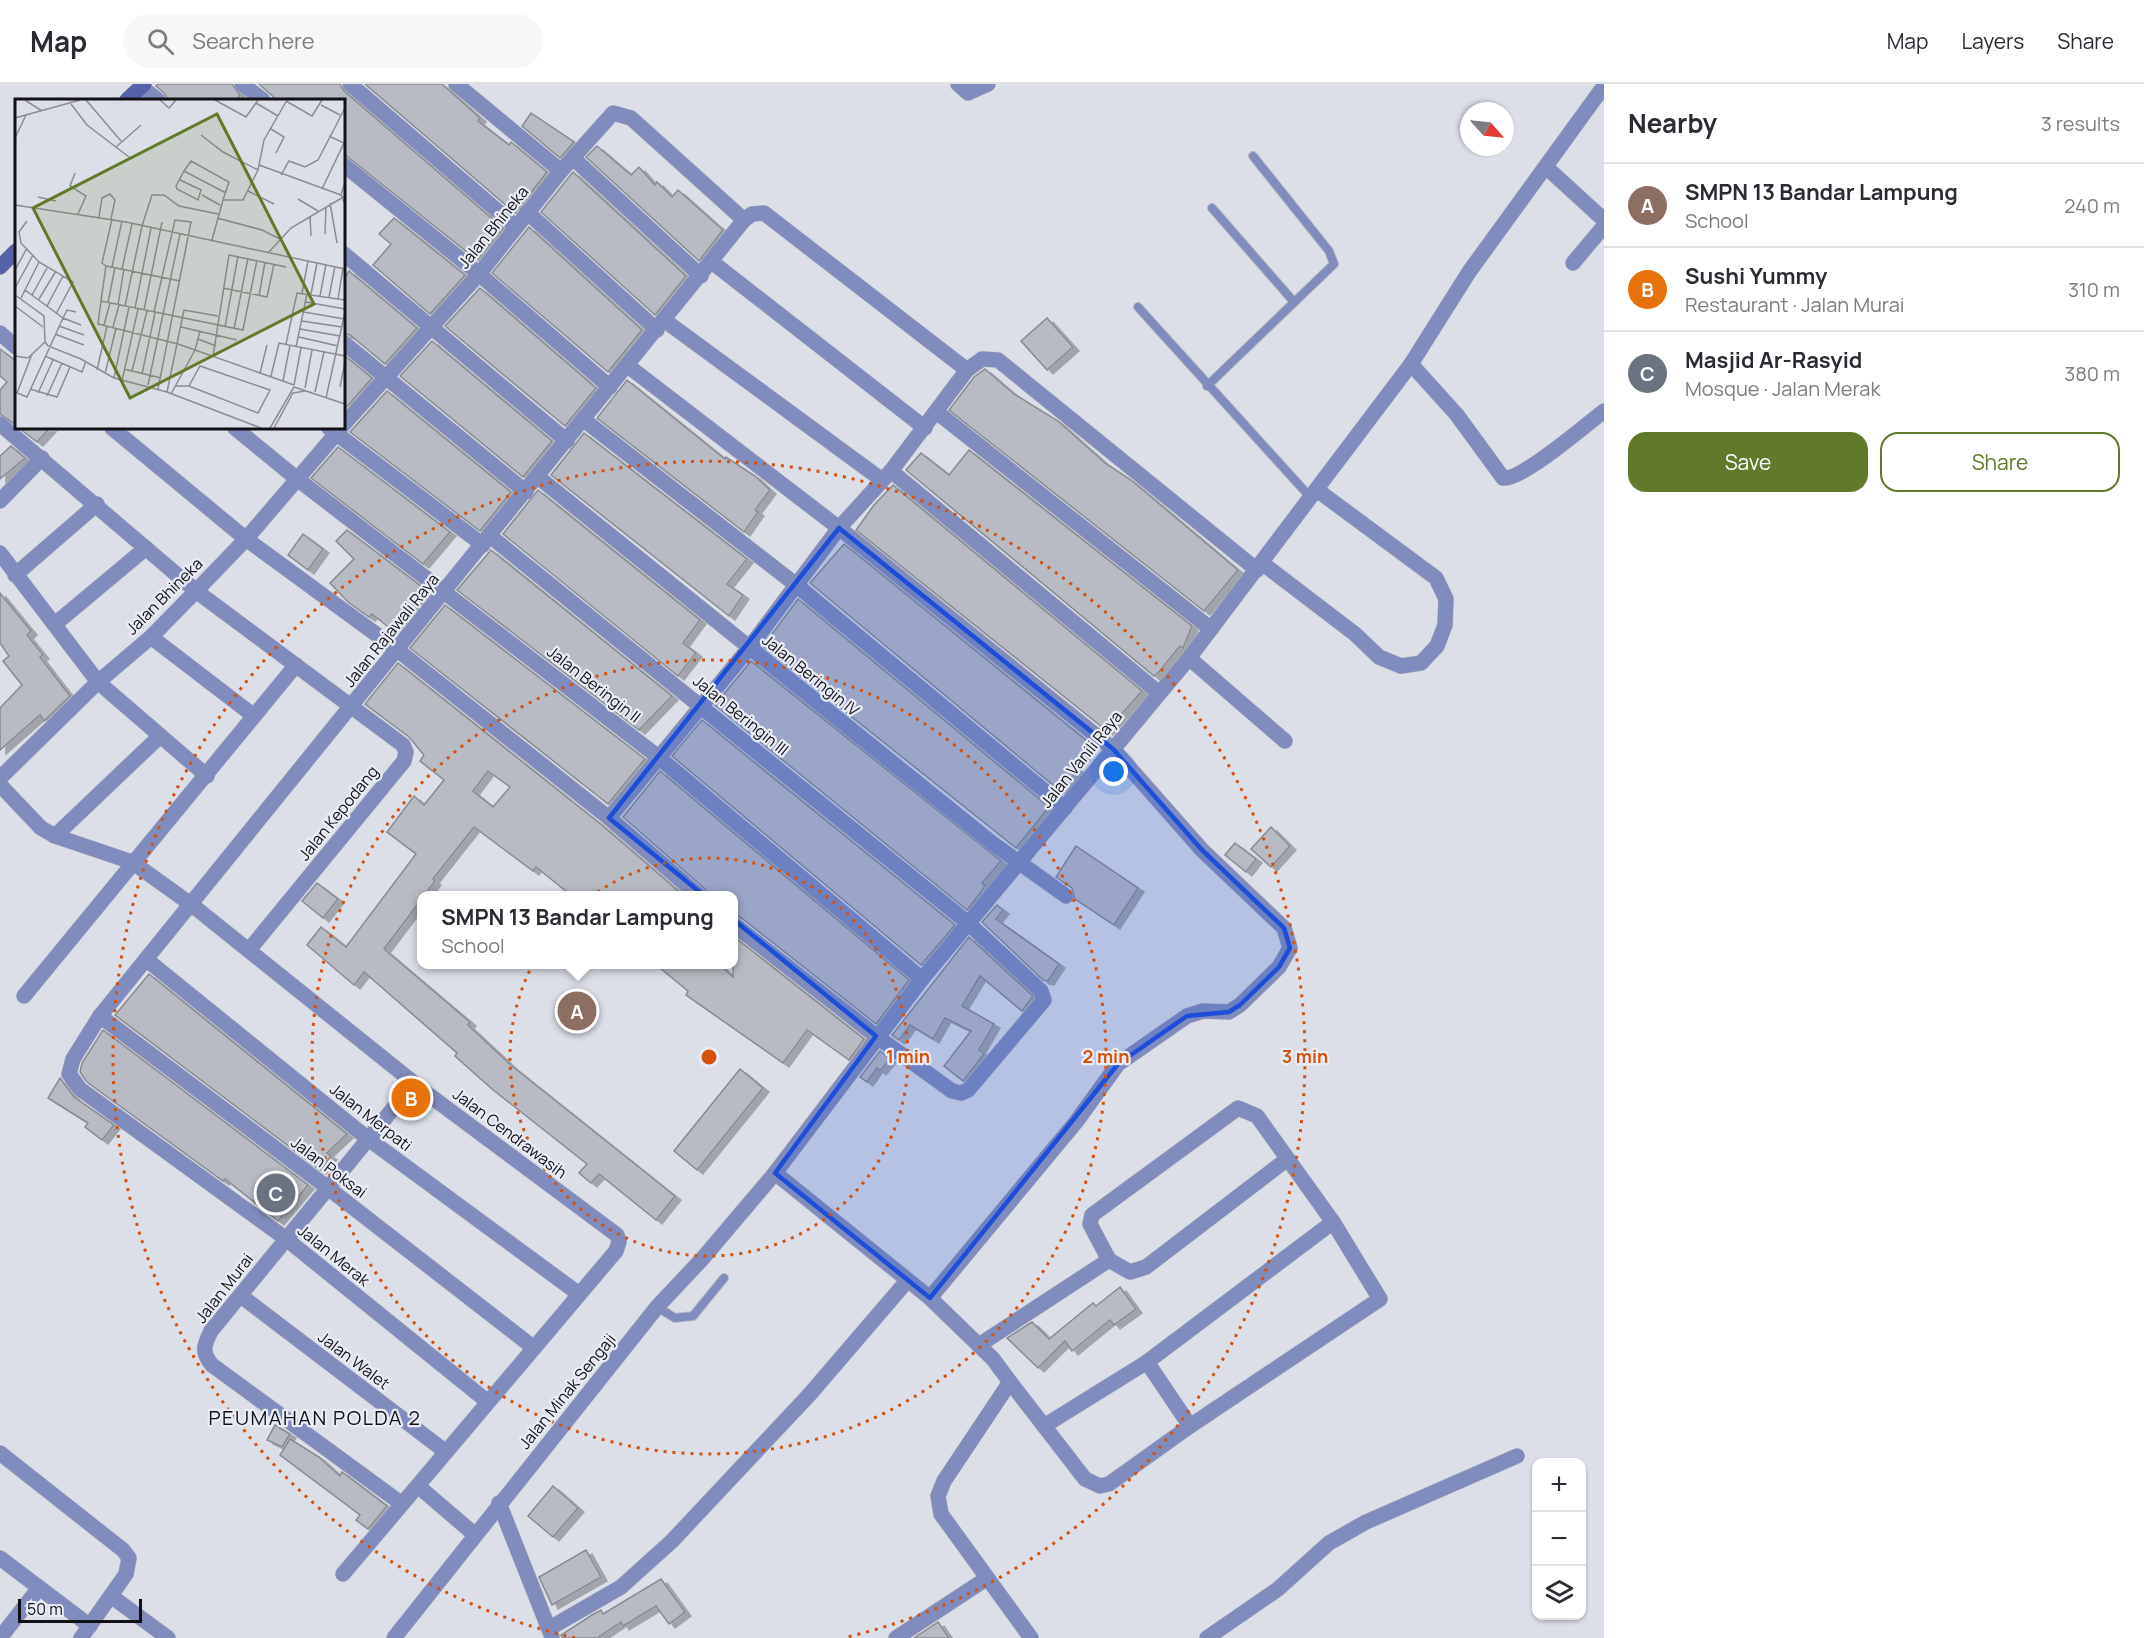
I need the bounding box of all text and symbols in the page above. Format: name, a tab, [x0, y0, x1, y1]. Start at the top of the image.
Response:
search box	[123, 14, 543, 68]
text: Map	[30, 22, 87, 60]
icon: search	[144, 25, 177, 58]
text: Search here	[192, 26, 315, 56]
text: Map	[1887, 27, 1928, 55]
text: Layers	[1961, 27, 2024, 55]
text: Share	[2057, 27, 2114, 55]
inset map	[15, 99, 345, 429]
north arrow	[1460, 102, 1514, 156]
text: Nearby	[1628, 105, 1717, 141]
text: 3 results	[2041, 110, 2120, 137]
text: SMPN 13 Bandar Lampung	[1685, 177, 1958, 207]
street label: Jalan Bhineka	[453, 181, 533, 273]
text: A	[1641, 192, 1654, 219]
text: 240 m	[2064, 192, 2120, 219]
text: School	[1685, 207, 1749, 234]
text: Sushi Yummy	[1685, 261, 1827, 291]
text: B	[1641, 276, 1654, 303]
text: 310 m	[2068, 276, 2120, 303]
text: Restaurant · Jalan Murai	[1685, 291, 1904, 318]
text: Masjid Ar-Rasyid	[1685, 345, 1862, 375]
text: C	[1640, 360, 1655, 387]
text: 380 m	[2064, 360, 2120, 387]
text: Mosque · Jalan Merak	[1685, 375, 1880, 402]
button: Save	[1628, 432, 1868, 492]
button: Share	[1880, 432, 2120, 492]
street label: Jalan Bhineka	[121, 553, 207, 639]
street label: Jalan Rajawali Raya	[338, 569, 444, 691]
street label: Jalan Beringin IV	[758, 629, 864, 721]
street label: Jalan Beringin II	[543, 640, 645, 728]
street label: Jalan Beringin III	[689, 670, 793, 760]
street label: Jalan Vanili Raya	[1035, 706, 1127, 812]
your location	[1099, 757, 1128, 786]
street label: Jalan Kepodang	[293, 761, 383, 865]
popup	[417, 891, 738, 969]
text: SMPN 13 Bandar Lampung	[441, 902, 714, 932]
text: School	[441, 932, 505, 959]
pin: A	[558, 988, 596, 1034]
text: 1 min	[886, 1044, 930, 1068]
text: 2 min	[1083, 1044, 1129, 1068]
text: 3 min	[1282, 1044, 1328, 1068]
centre of rings	[699, 1047, 719, 1067]
pin: B	[392, 1076, 430, 1120]
street label: Jalan Merpati	[325, 1078, 417, 1156]
street label: Jalan Cendrawasih	[448, 1083, 572, 1183]
street label: Jalan Poksai	[287, 1131, 371, 1203]
pin: C	[256, 1170, 296, 1216]
street label: Jalan Merak	[293, 1219, 375, 1292]
street label: Jalan Murai	[190, 1249, 258, 1327]
street label: Jalan Walet	[314, 1326, 394, 1394]
street label: Jalan Minak Sengaji	[513, 1329, 621, 1453]
district label: PEUMAHAN POLDA 2	[209, 1404, 421, 1431]
map controls	[1532, 1458, 1586, 1620]
button: +	[1532, 1458, 1586, 1512]
button: −	[1532, 1512, 1586, 1566]
button: layers	[1532, 1566, 1586, 1620]
scale bar	[18, 1596, 142, 1624]
text: 50 m	[27, 1598, 63, 1620]

